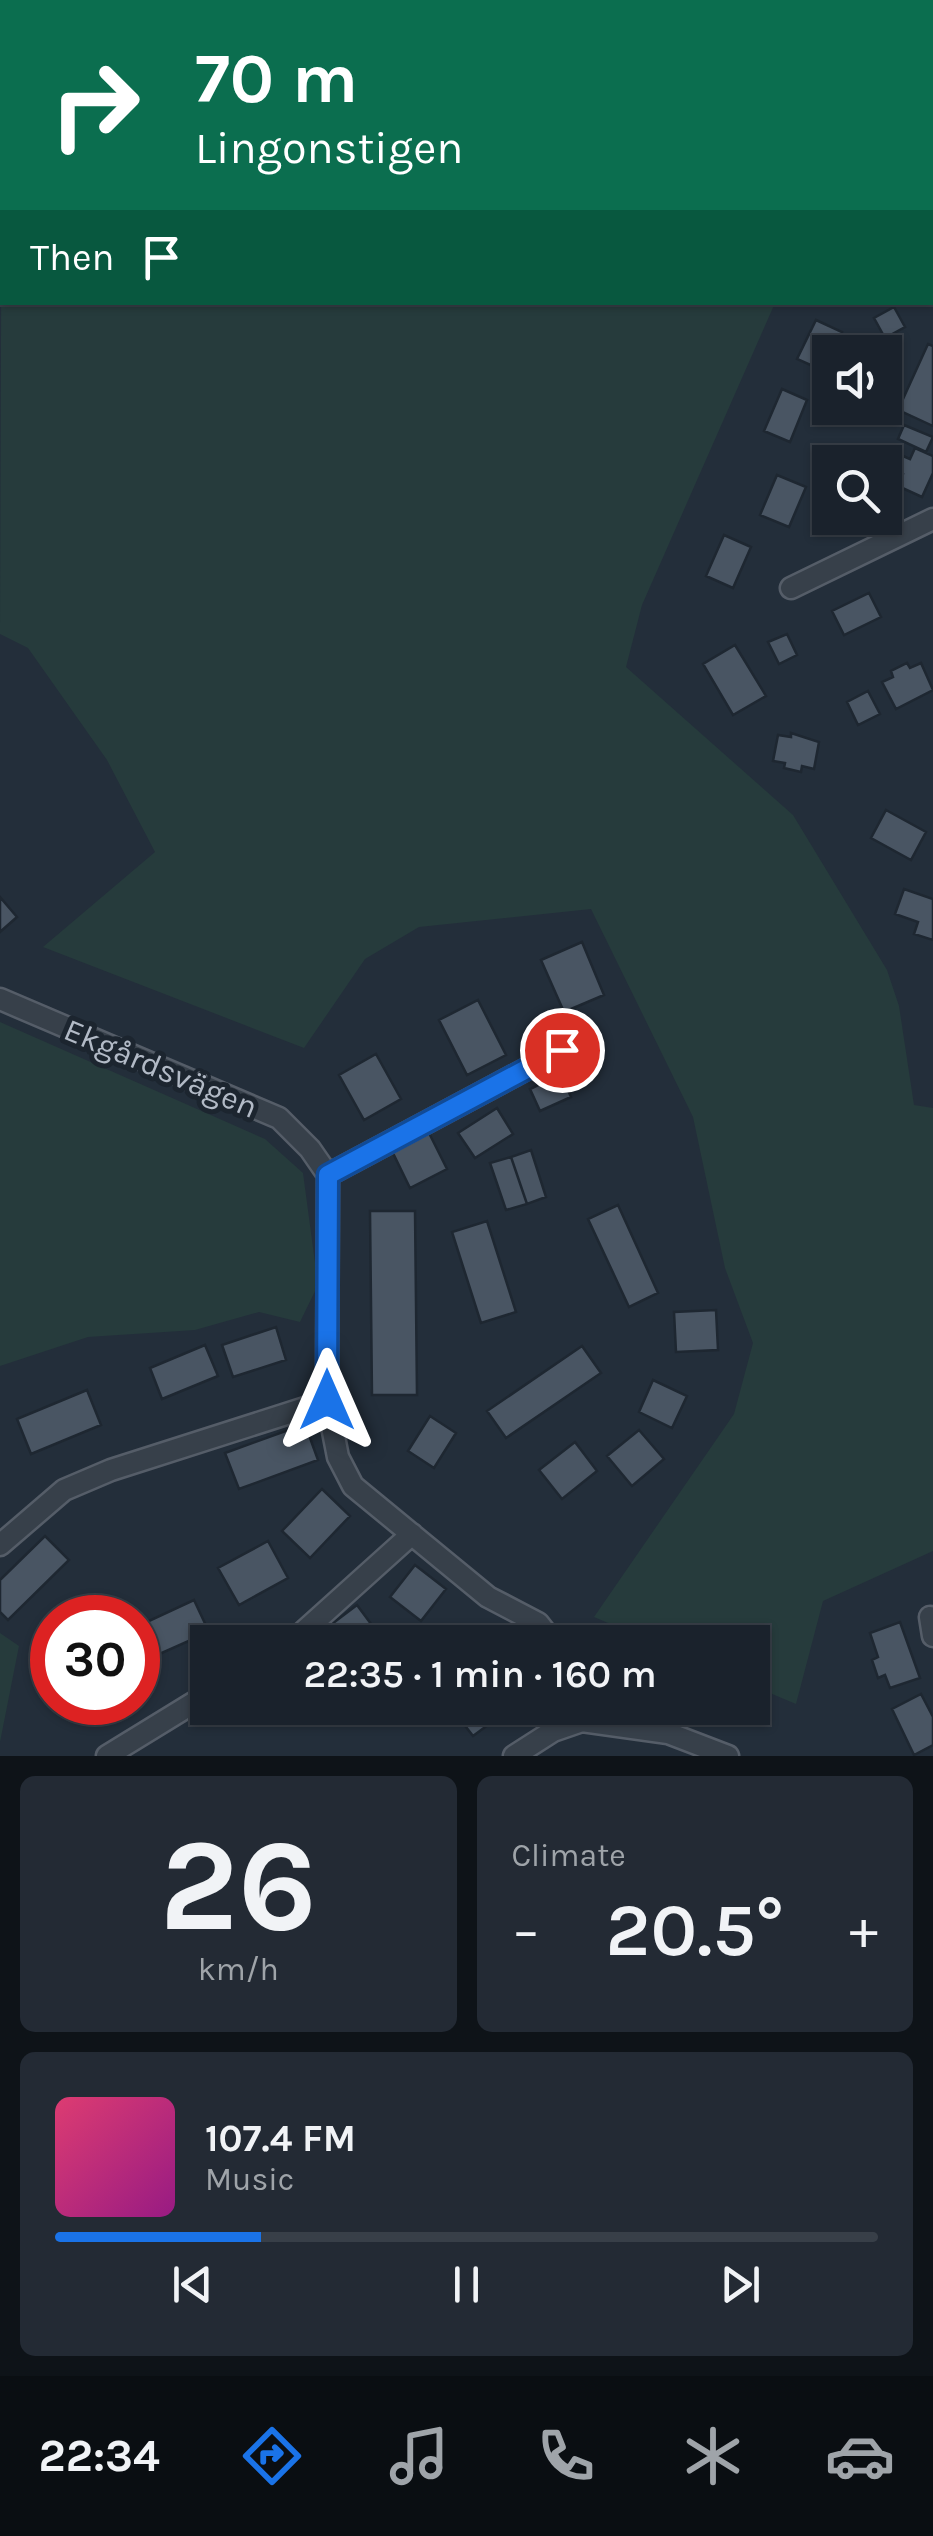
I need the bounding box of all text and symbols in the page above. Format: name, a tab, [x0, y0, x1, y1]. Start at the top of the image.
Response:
text: 70 m	[195, 38, 358, 120]
icon: right	[30, 40, 160, 170]
text: Lingonstigen	[195, 122, 463, 174]
icon: arrive	[134, 230, 189, 285]
text: Then	[30, 235, 114, 280]
map controls	[812, 335, 902, 535]
button: sound	[812, 335, 902, 425]
button: search	[812, 445, 902, 535]
pin	[520, 1008, 605, 1093]
street label: Ekgårdsvägen	[59, 1011, 263, 1126]
icon: arrive	[535, 1023, 590, 1078]
position arrow	[275, 1348, 379, 1452]
speed limit sign: 30	[30, 1595, 160, 1725]
text: 22:35 · 1 min · 160 m	[303, 1652, 657, 1697]
text: 26	[159, 1810, 317, 1962]
text: Climate	[512, 1837, 626, 1874]
text: 20.5°	[606, 1886, 784, 1974]
text: −	[512, 1898, 540, 1962]
text: +	[849, 1898, 878, 1962]
text: km/h	[198, 1951, 279, 1988]
text: 107.4 FM	[205, 2116, 356, 2161]
text: Music	[205, 2161, 294, 2198]
icon: previous	[165, 2257, 220, 2312]
icon: pause	[439, 2257, 494, 2312]
icon: next	[713, 2257, 768, 2312]
icon: directions	[237, 2421, 307, 2491]
icon: music	[384, 2421, 454, 2491]
icon: phone	[531, 2421, 601, 2491]
icon: climate	[678, 2421, 748, 2491]
icon: car	[825, 2421, 895, 2491]
text: 22:34	[38, 2430, 160, 2482]

